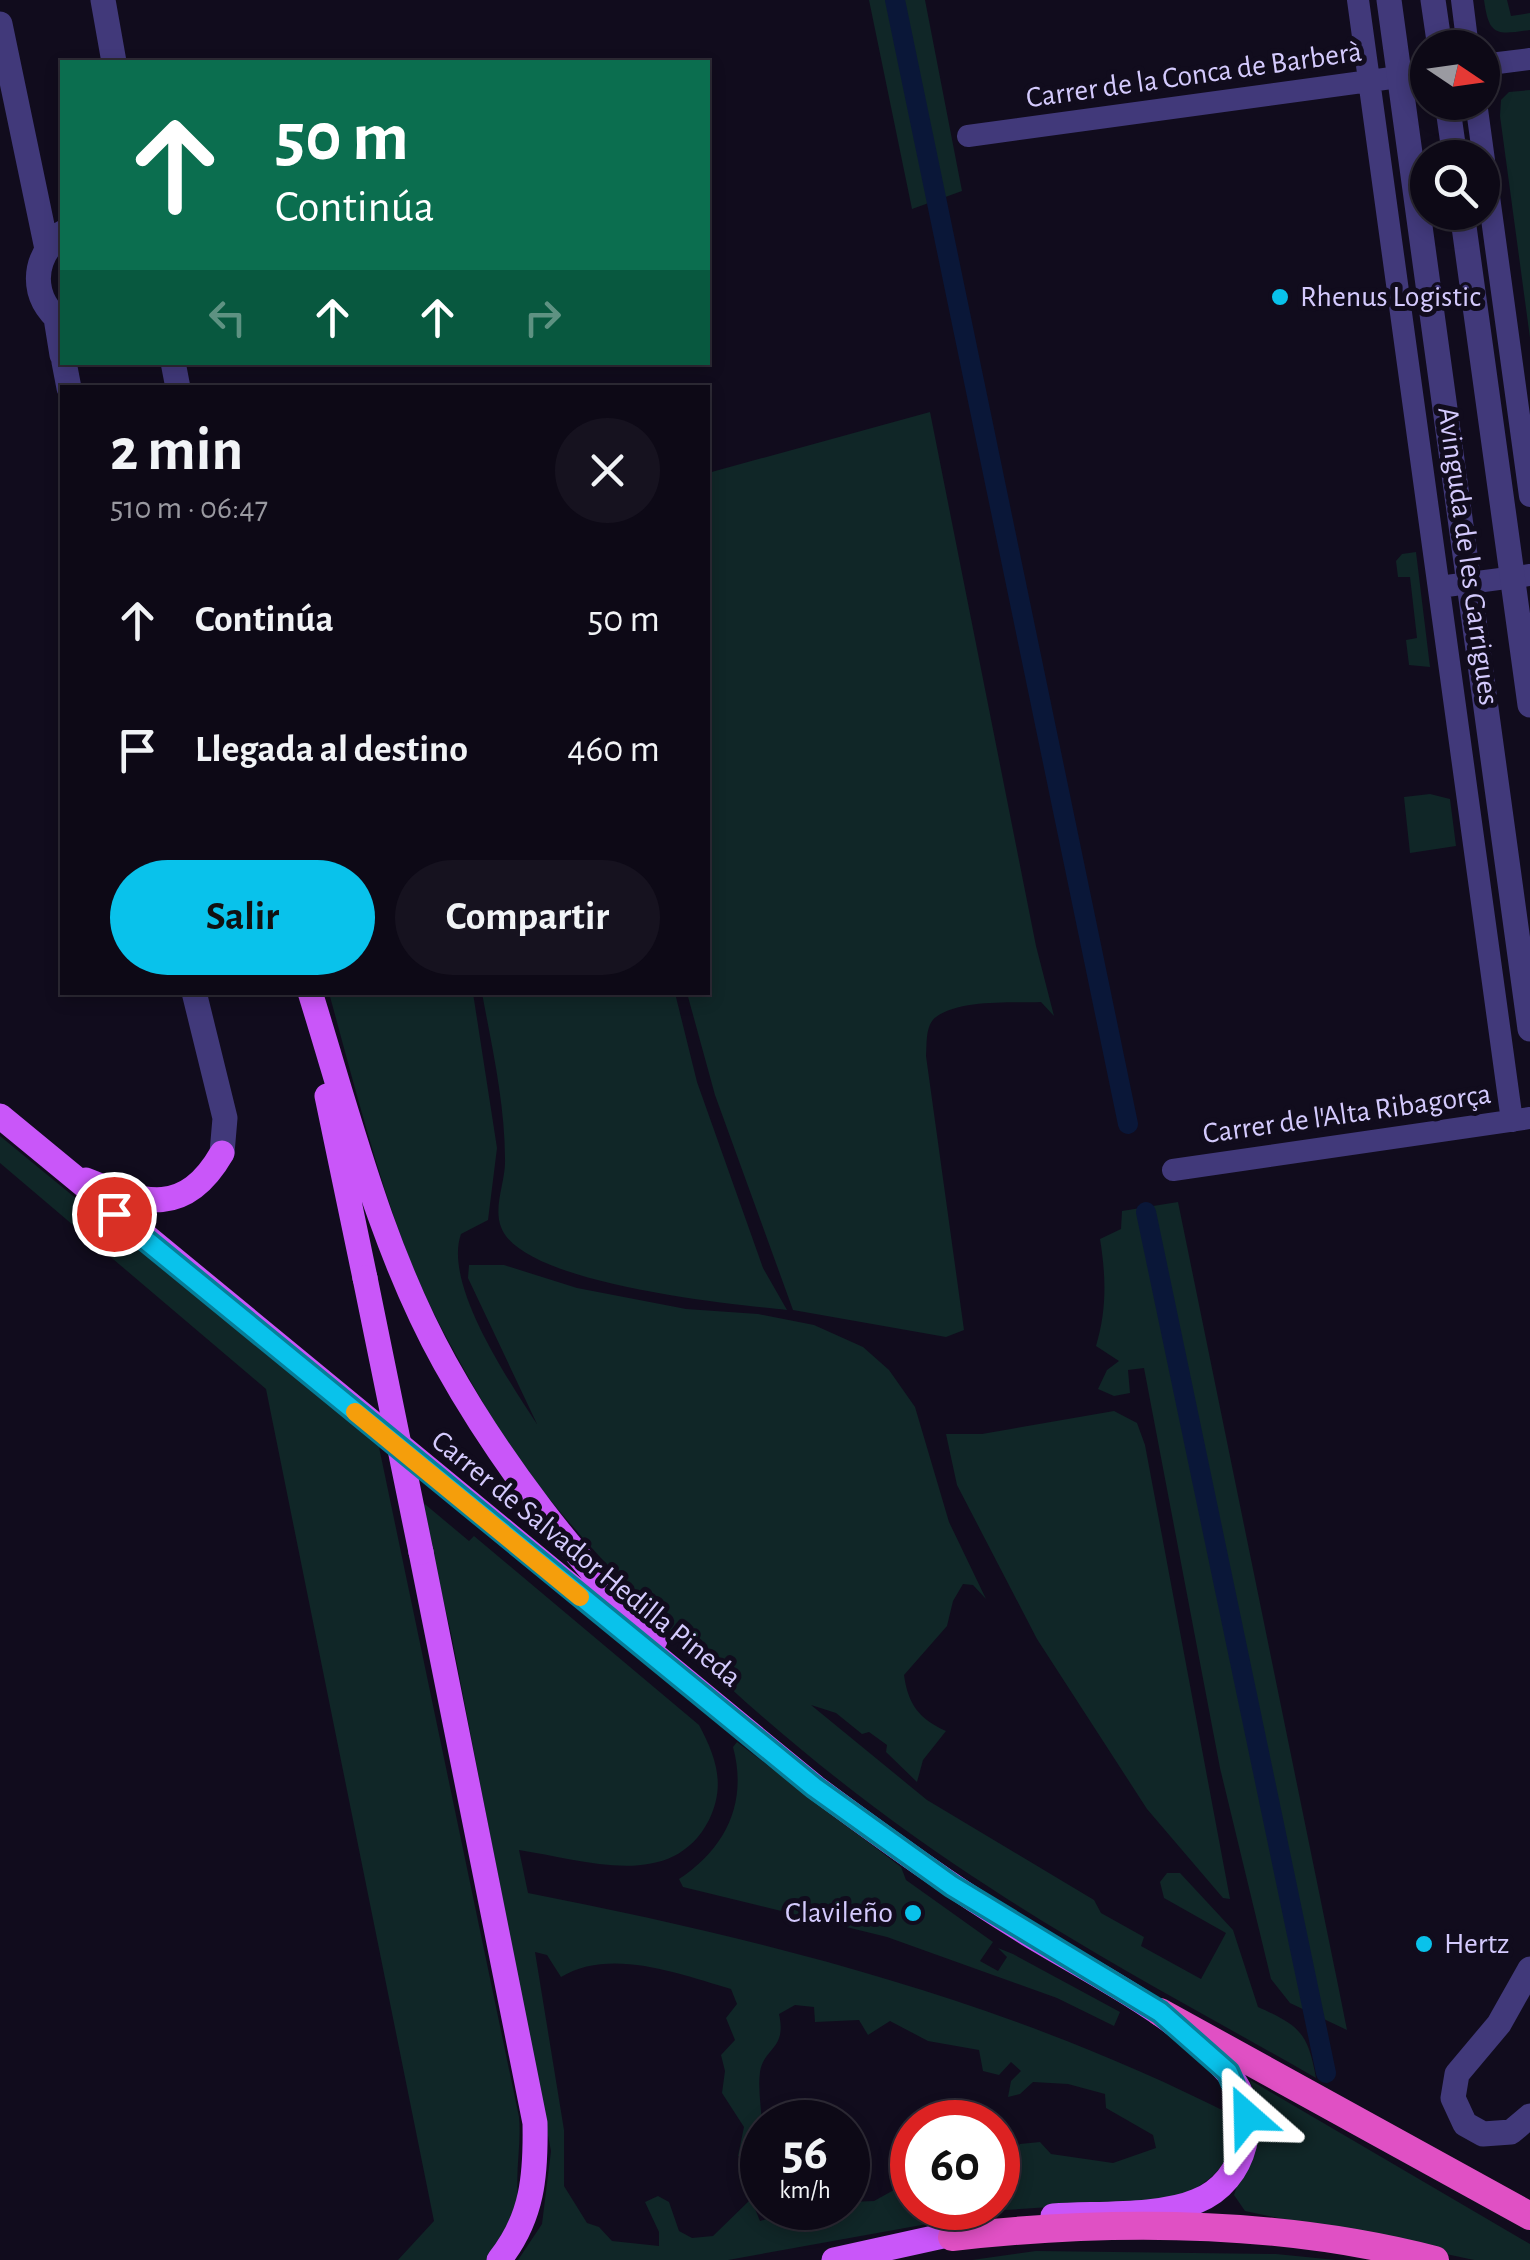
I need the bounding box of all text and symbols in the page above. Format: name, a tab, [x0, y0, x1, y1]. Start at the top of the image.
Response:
north arrow	[1410, 30, 1500, 120]
map controls	[1410, 30, 1500, 230]
street label: Carrer de la Conca de Barberà	[1024, 37, 1364, 113]
icon: ahead	[110, 100, 240, 230]
text: 50 m	[275, 103, 409, 173]
button: search	[1410, 140, 1500, 230]
text: Continúa	[275, 185, 435, 230]
place label: Rhenus Logistic	[1300, 282, 1481, 312]
marker: Rhenus Logistic	[1269, 286, 1291, 308]
icon: left	[200, 290, 255, 345]
icon: ahead	[305, 290, 360, 345]
icon: ahead	[410, 290, 465, 345]
icon: right	[515, 290, 570, 345]
street label: Avinguda de les Garrigues	[1432, 405, 1504, 707]
button: close	[555, 418, 660, 523]
text: 2 min	[110, 421, 243, 481]
text: 510 m · 06:47	[110, 492, 268, 524]
icon: ahead	[110, 593, 165, 648]
text: Continúa	[195, 601, 334, 639]
text: 50 m	[587, 601, 660, 639]
icon: arrive	[110, 723, 165, 778]
text: Llegada al destino	[195, 731, 468, 769]
text: 460 m	[567, 731, 660, 769]
button: Salir	[110, 860, 375, 975]
button: Compartir	[395, 860, 660, 975]
street label: Carrer de l'Alta Ribagorça	[1201, 1079, 1493, 1149]
pin	[72, 1172, 157, 1257]
icon: arrive	[87, 1187, 142, 1242]
street label: Carrer de Salvador Hedilla Pineda	[426, 1425, 746, 1693]
place label: Clavileño	[785, 1898, 893, 1928]
marker: Clavileño	[902, 1902, 924, 1924]
place label: Hertz	[1444, 1929, 1509, 1959]
marker: Hertz	[1413, 1933, 1435, 1955]
position arrow	[1195, 2064, 1299, 2168]
speed limit sign: 60	[890, 2100, 1020, 2230]
text: 56	[782, 2128, 828, 2178]
text: km/h	[779, 2178, 831, 2203]

